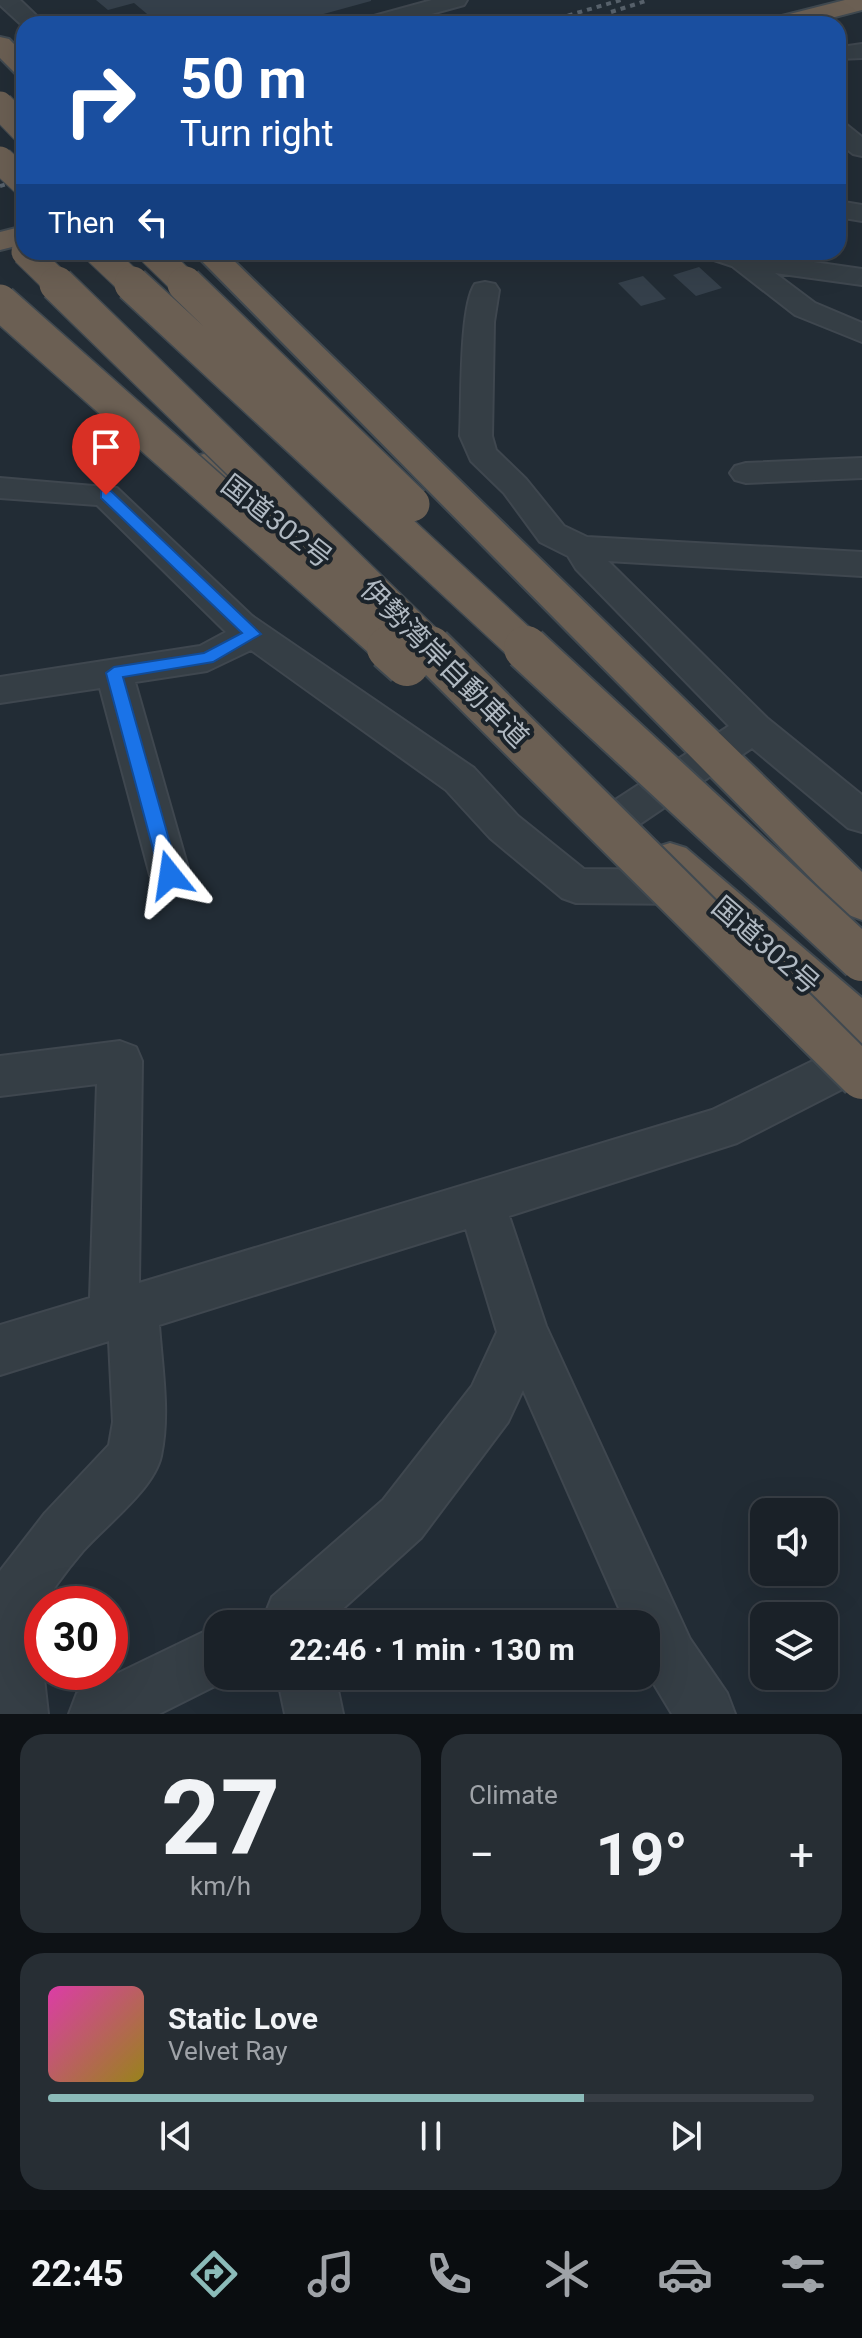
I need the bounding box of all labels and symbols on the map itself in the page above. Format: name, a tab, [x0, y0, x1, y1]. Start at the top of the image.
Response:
pin	[72, 413, 140, 495]
street label: 国道302号	[215, 468, 339, 575]
street label: 伊勢湾岸自動車道	[354, 572, 536, 754]
position arrow	[128, 833, 212, 917]
street label: 国道302号	[705, 890, 826, 1001]
speed limit sign: 30	[24, 1586, 128, 1690]

